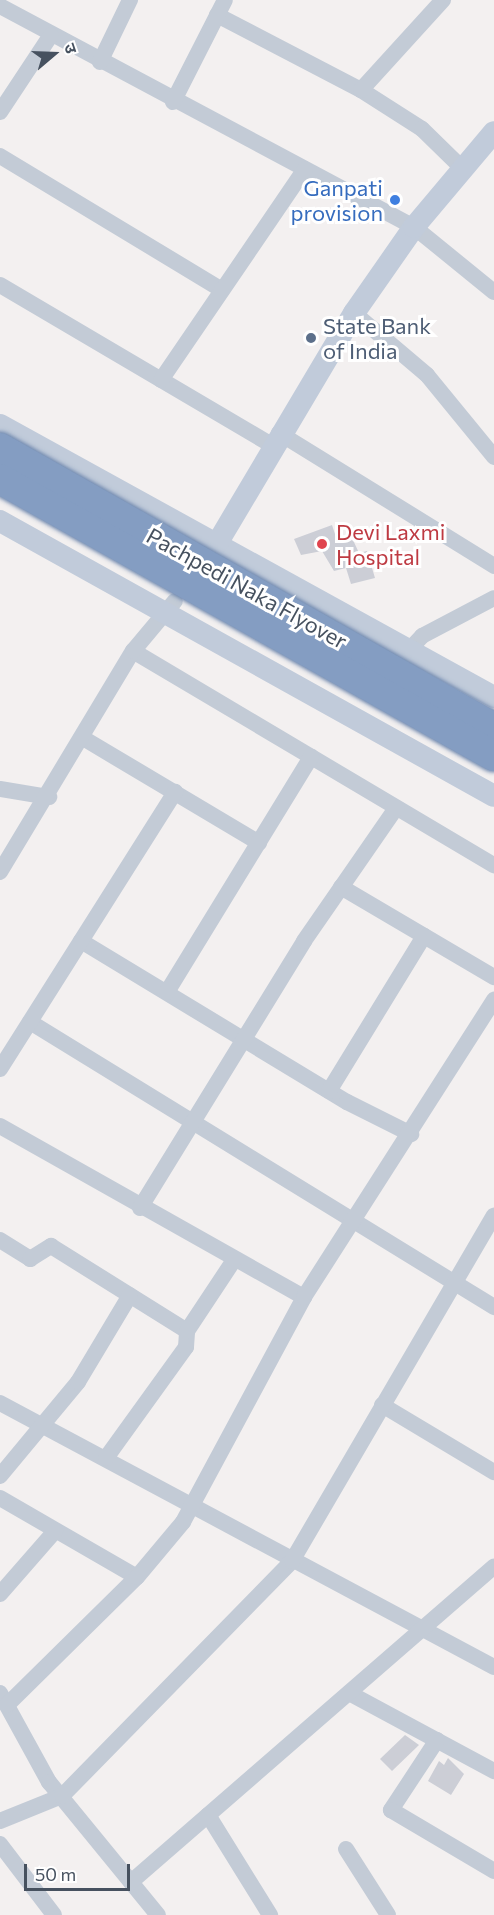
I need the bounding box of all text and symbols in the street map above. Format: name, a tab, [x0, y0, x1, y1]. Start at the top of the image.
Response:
north arrow	[24, 24, 84, 84]
text: उ	[61, 40, 82, 56]
place label: Ganpati provision	[290, 174, 383, 226]
marker: Ganpati provision	[388, 193, 402, 207]
place label: State Bank of India	[323, 312, 431, 364]
marker: State Bank of India	[304, 331, 318, 345]
place label: Devi Laxmi Hospital	[336, 518, 445, 570]
street label: Pachpedi Naka Flyover	[142, 522, 352, 654]
marker: Devi Laxmi Hospital	[313, 535, 331, 553]
scale bar	[27, 1852, 134, 1890]
text: 50 m	[35, 1863, 76, 1885]

